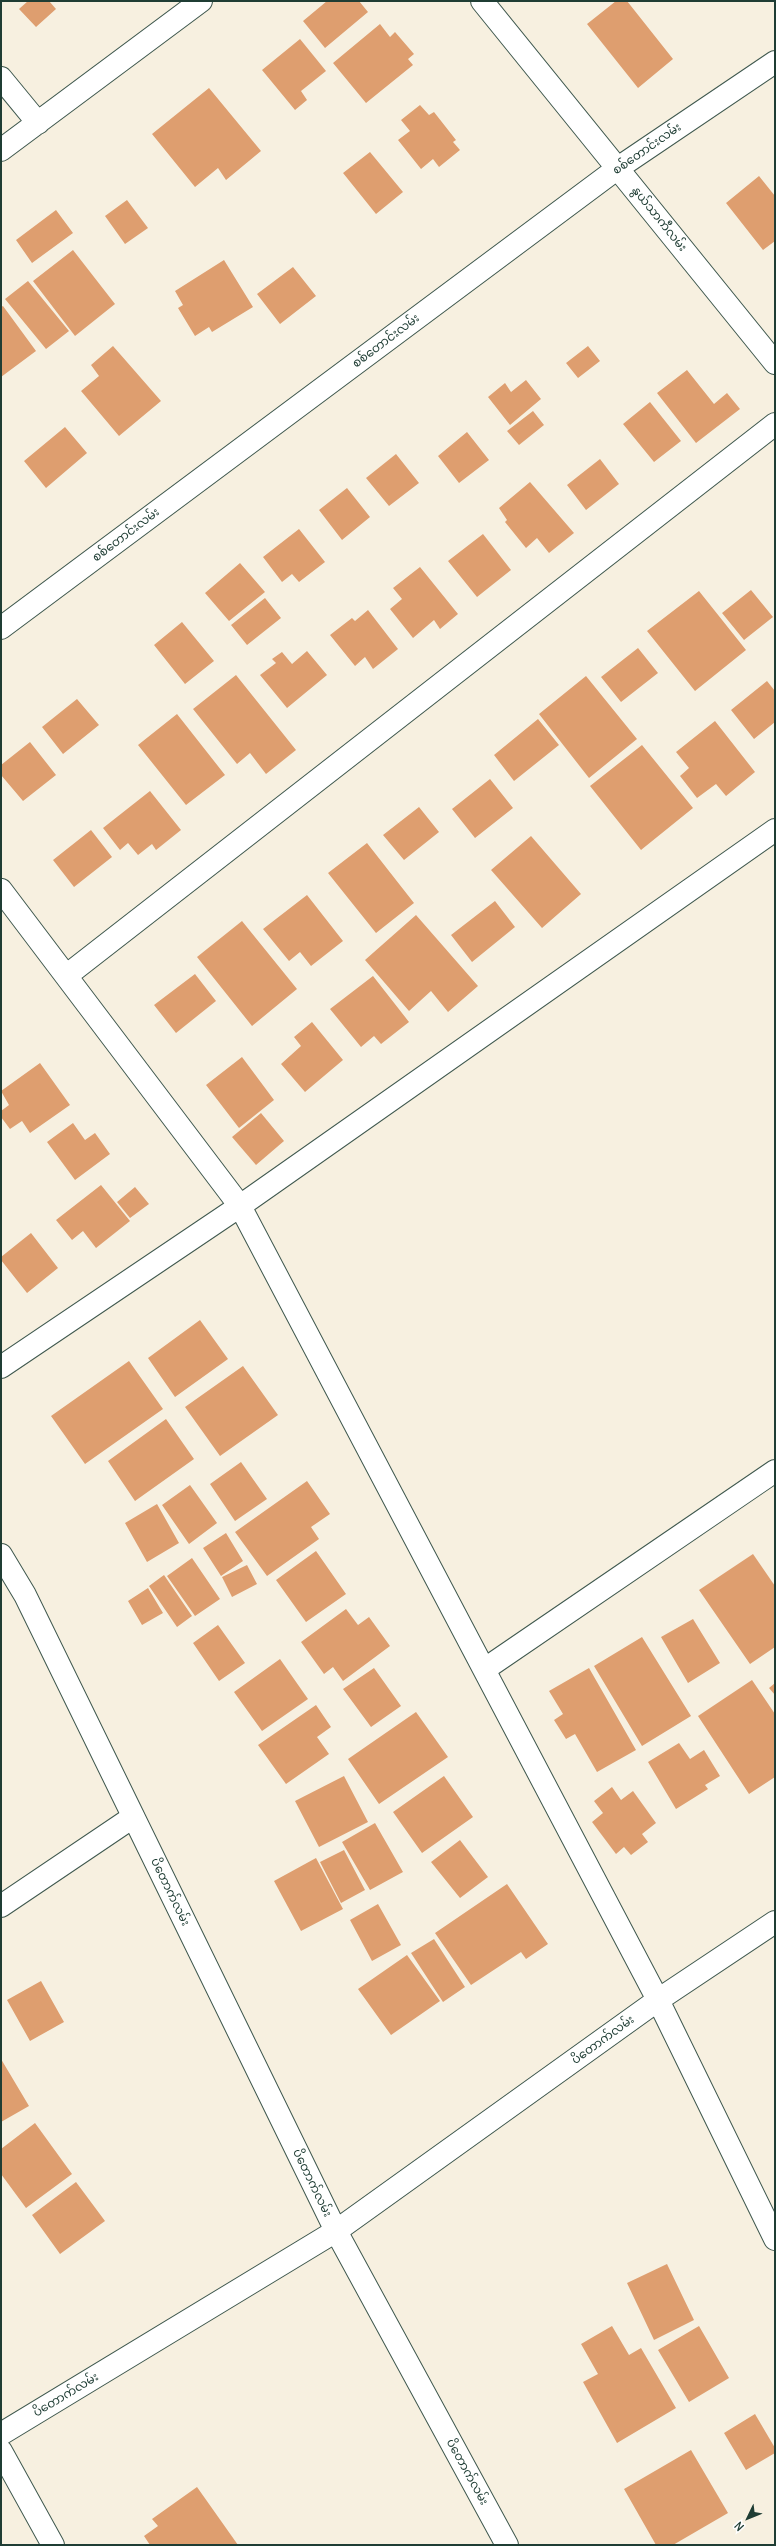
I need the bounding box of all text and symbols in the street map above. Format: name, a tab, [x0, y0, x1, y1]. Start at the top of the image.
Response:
street label: စစ်တောင်းလမ်း	[610, 120, 684, 178]
street label: နွယ်သာကီလမ်း	[628, 184, 690, 254]
street label: စစ်တောင်းလမ်း	[350, 311, 422, 371]
street label: စစ်တောင်းလမ်း	[90, 505, 162, 565]
street label: ပိတောက်လမ်း	[147, 1856, 193, 1928]
street label: ပိတောက်လမ်း	[569, 2013, 637, 2067]
street label: ပိတောက်လမ်း	[289, 2147, 335, 2219]
street label: ပိတောက်လမ်း	[31, 2370, 101, 2420]
street label: ပိတောက်လမ်း	[443, 2436, 491, 2508]
north arrow	[728, 2498, 768, 2538]
text: N	[732, 2519, 747, 2534]

